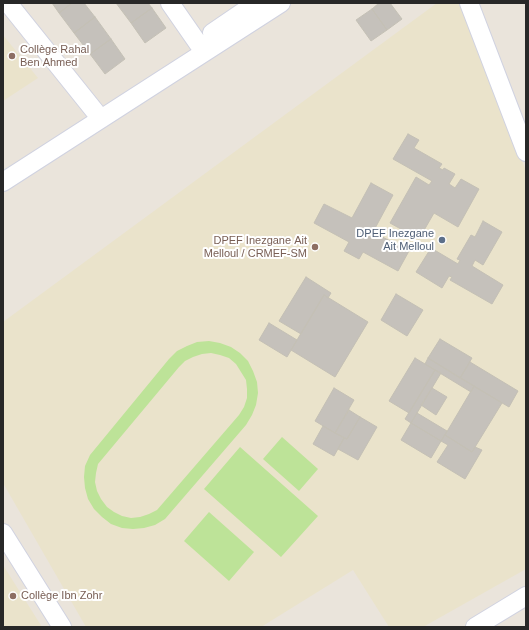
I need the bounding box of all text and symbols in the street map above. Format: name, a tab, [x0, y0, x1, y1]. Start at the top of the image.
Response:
place label: Collège Rahal Ben Ahmed	[20, 43, 89, 69]
marker: Collège Rahal Ben Ahmed	[7, 51, 17, 61]
place label: DPEF Inezgane Ait Melloul	[356, 227, 434, 253]
place label: DPEF Inezgane Ait Melloul / CRMEF-SM	[204, 234, 307, 260]
marker: DPEF Inezgane Ait Melloul	[437, 235, 447, 245]
marker: DPEF Inezgane Ait Melloul / CRMEF-SM	[310, 242, 320, 252]
place label: Collège Ibn Zohr	[21, 589, 102, 603]
marker: Collège Ibn Zohr	[8, 591, 18, 601]

